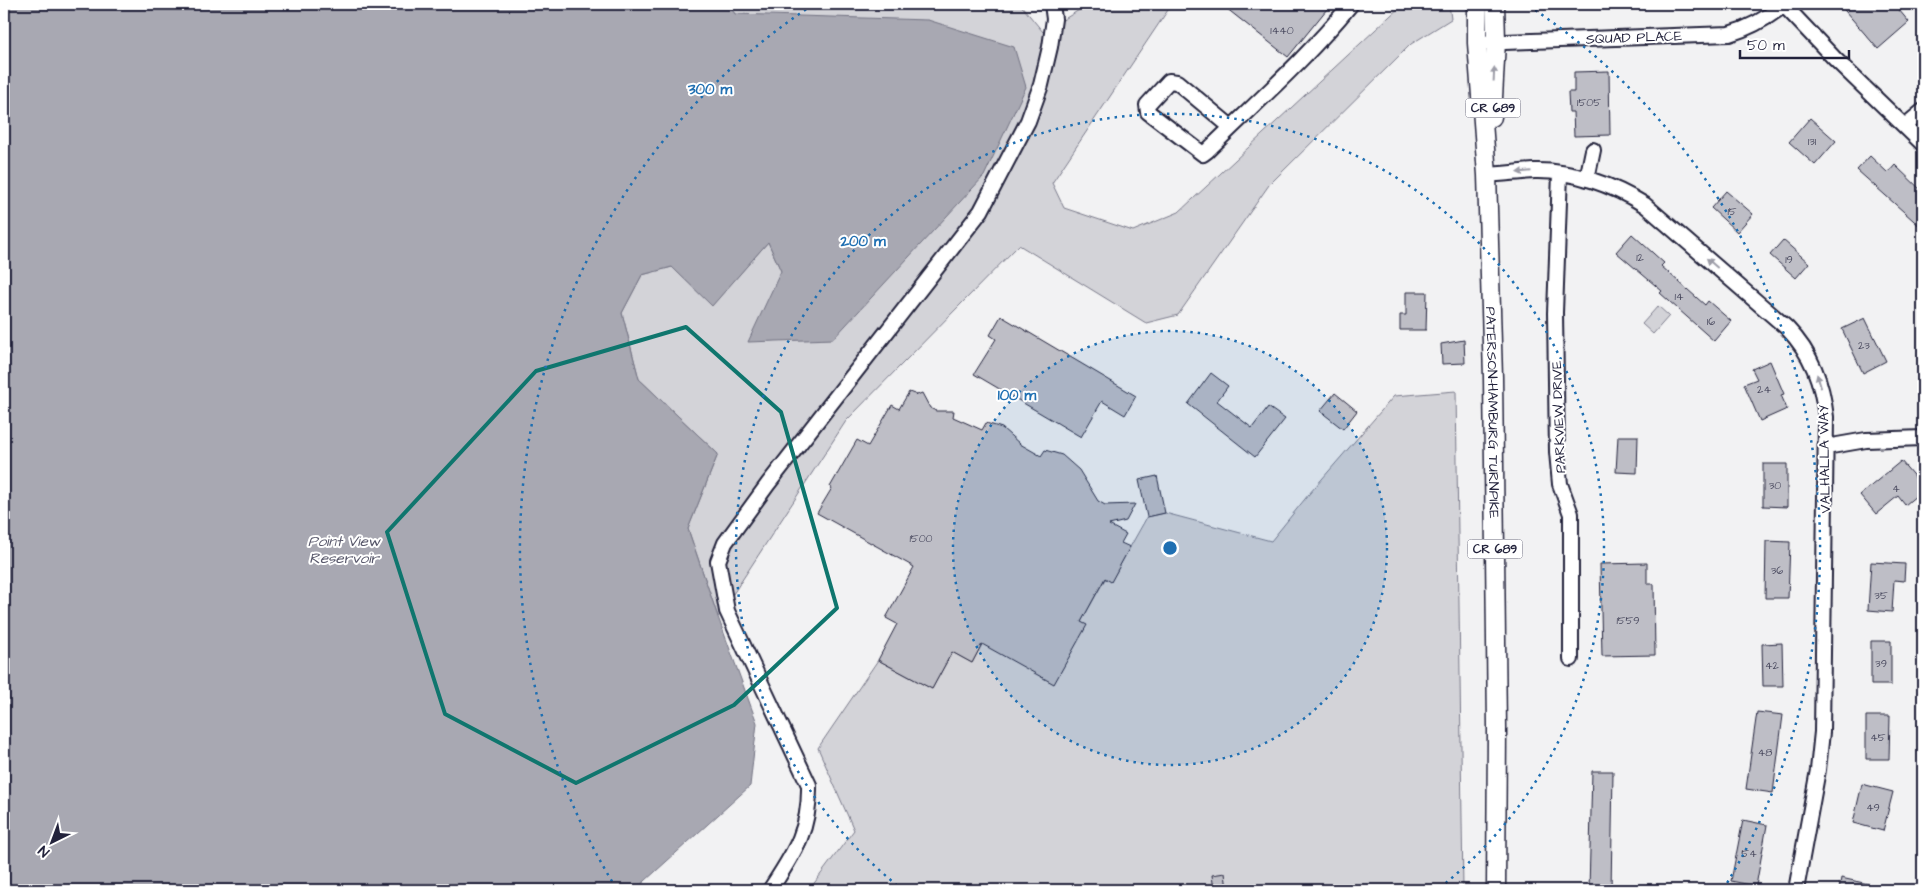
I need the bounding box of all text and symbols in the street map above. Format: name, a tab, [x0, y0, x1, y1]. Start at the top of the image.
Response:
house number: 1440	[1270, 23, 1294, 38]
street label: SQUAD PLACE	[1586, 26, 1683, 50]
scale bar	[1740, 28, 1848, 60]
text: 50 m	[1747, 35, 1785, 56]
one-way arrow	[1491, 66, 1499, 82]
text: 300 m	[687, 79, 732, 100]
house number: 1505	[1577, 95, 1601, 110]
road number: CR 689	[1466, 99, 1520, 118]
house number: 131	[1808, 134, 1817, 149]
one-way arrow	[1515, 168, 1531, 176]
house number: 15	[1727, 204, 1737, 219]
text: 200 m	[839, 231, 886, 252]
house number: 12	[1636, 250, 1645, 265]
house number: 19	[1785, 252, 1793, 267]
one-way arrow	[1707, 257, 1719, 269]
house number: 14	[1675, 289, 1684, 304]
street label: PATERSON-HAMBURG TURNPIKE	[1480, 306, 1504, 519]
house number: 16	[1707, 314, 1715, 329]
house number: 23	[1858, 338, 1870, 353]
street label: PARKVIEW DRIVE	[1547, 360, 1571, 474]
one-way arrow	[1815, 374, 1823, 389]
house number: 24	[1757, 382, 1771, 397]
text: 100 m	[998, 385, 1037, 406]
street label: VALHALLA WAY	[1814, 404, 1836, 513]
house number: 30	[1769, 478, 1781, 493]
house number: 4	[1892, 481, 1900, 496]
water label: Point View Reservoir	[308, 531, 382, 569]
house number: 1500	[909, 531, 933, 546]
centre of rings	[1161, 539, 1179, 557]
road number: CR 689	[1468, 540, 1522, 558]
house number: 36	[1771, 563, 1783, 578]
house number: 35	[1874, 588, 1888, 603]
house number: 1559	[1616, 613, 1640, 628]
house number: 39	[1875, 656, 1887, 671]
house number: 42	[1765, 658, 1780, 673]
house number: 45	[1870, 730, 1886, 745]
house number: 48	[1758, 745, 1772, 760]
house number: 49	[1866, 800, 1880, 815]
north arrow	[28, 816, 78, 866]
text: N	[34, 840, 54, 861]
house number: 54	[1741, 846, 1757, 861]

